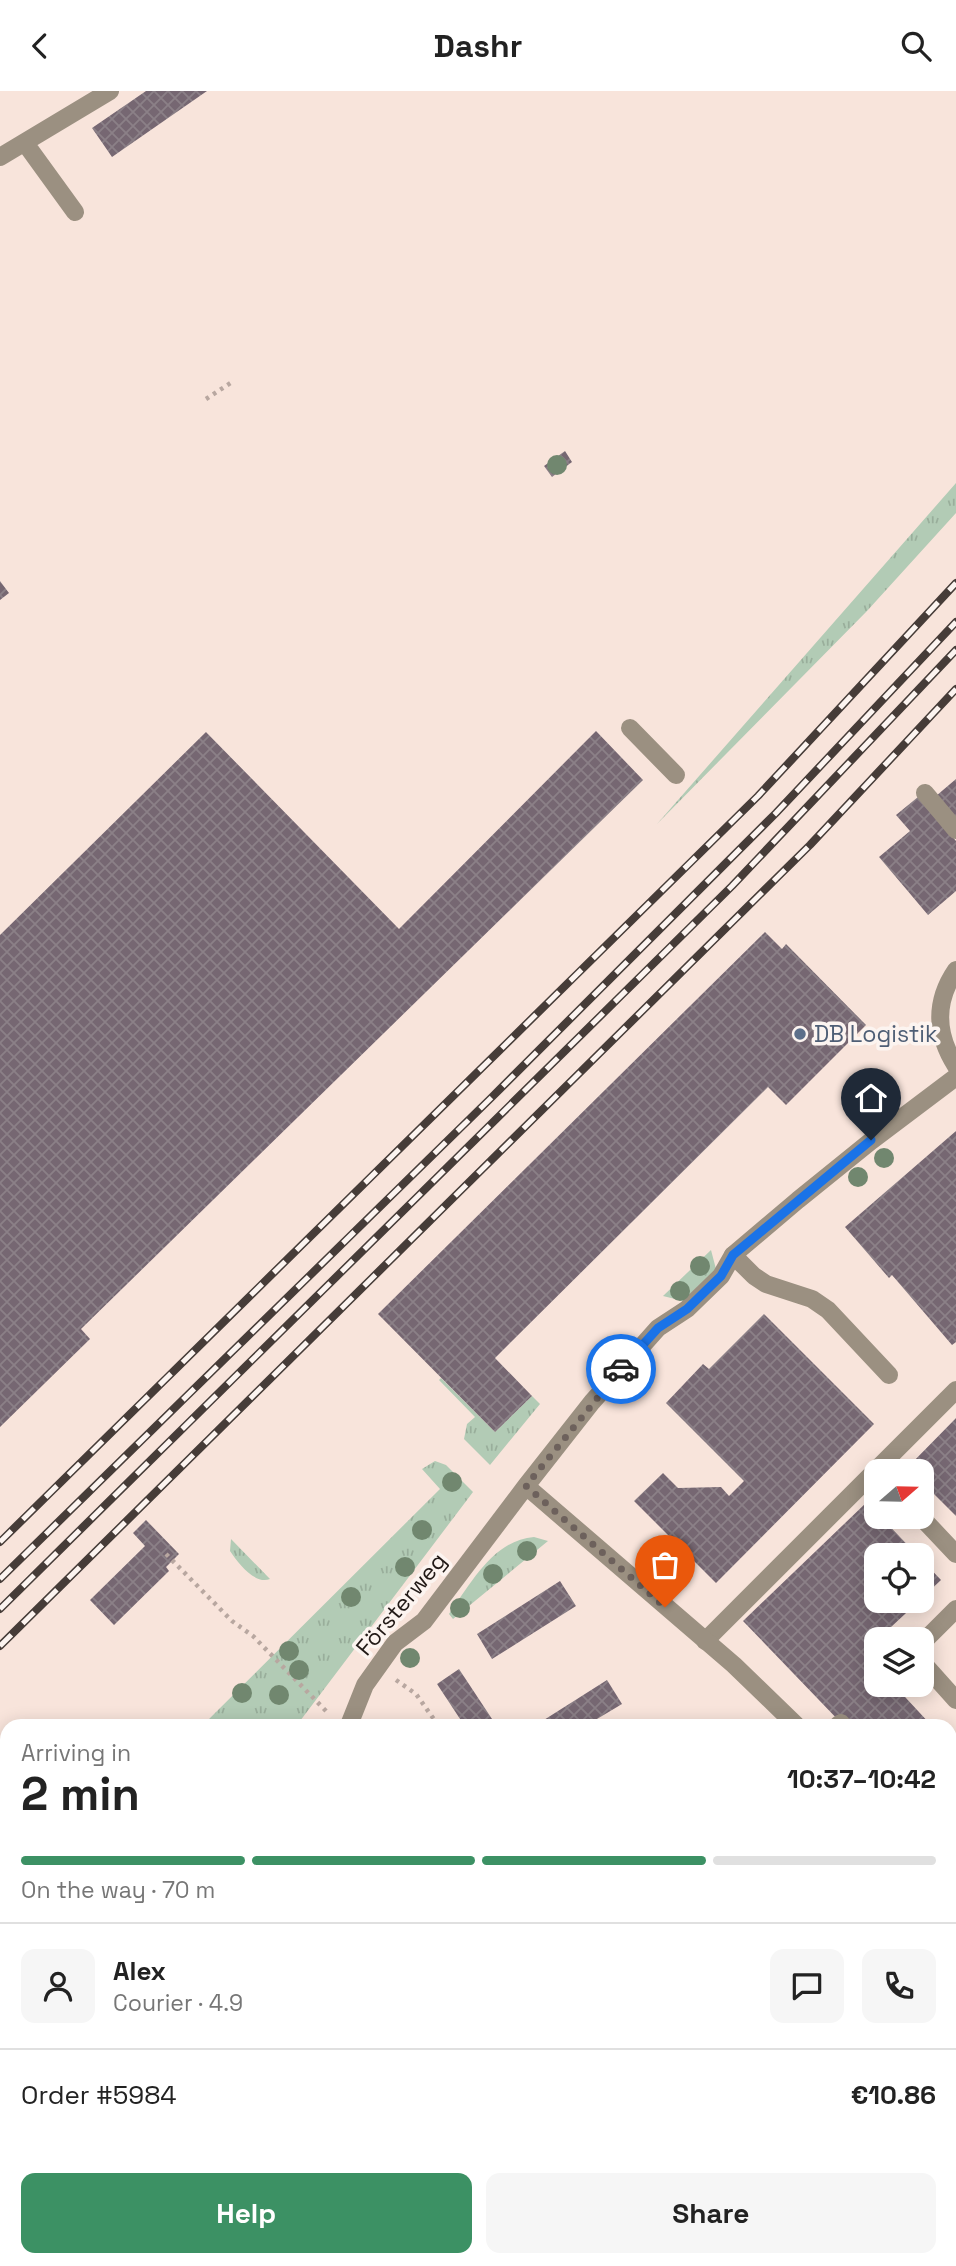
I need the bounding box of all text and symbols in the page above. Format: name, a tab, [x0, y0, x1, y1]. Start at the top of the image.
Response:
text: Dashr	[434, 26, 522, 66]
icon: back	[21, 27, 59, 65]
icon: search	[897, 27, 935, 65]
place label: DB Logistik	[814, 1019, 937, 1049]
marker: DB Logistik	[792, 1026, 808, 1042]
pin	[841, 1068, 901, 1140]
icon: home	[852, 1079, 890, 1117]
courier	[586, 1334, 656, 1404]
icon: car	[602, 1350, 640, 1388]
north arrow	[864, 1459, 934, 1529]
map controls	[864, 1459, 934, 1697]
pin	[635, 1535, 695, 1607]
button: locate	[864, 1543, 934, 1613]
street label: Försterweg	[349, 1546, 453, 1662]
icon: bag	[646, 1546, 684, 1584]
button: layers	[864, 1627, 934, 1697]
text: Arriving in	[21, 1738, 131, 1768]
text: 10:37–10:42	[787, 1762, 936, 1796]
text: 2 min	[21, 1765, 140, 1823]
text: On the way · 70 m	[21, 1875, 215, 1905]
button: person	[21, 1949, 95, 2023]
button: chat	[770, 1949, 844, 2023]
button: phone	[862, 1949, 936, 2023]
text: Alex	[113, 1954, 166, 1988]
text: Courier · 4.9	[113, 1988, 243, 2018]
text: Order #5984	[21, 2078, 177, 2112]
text: €10.86	[851, 2078, 936, 2112]
button: Help	[21, 2173, 472, 2253]
button: Share	[486, 2173, 936, 2253]

